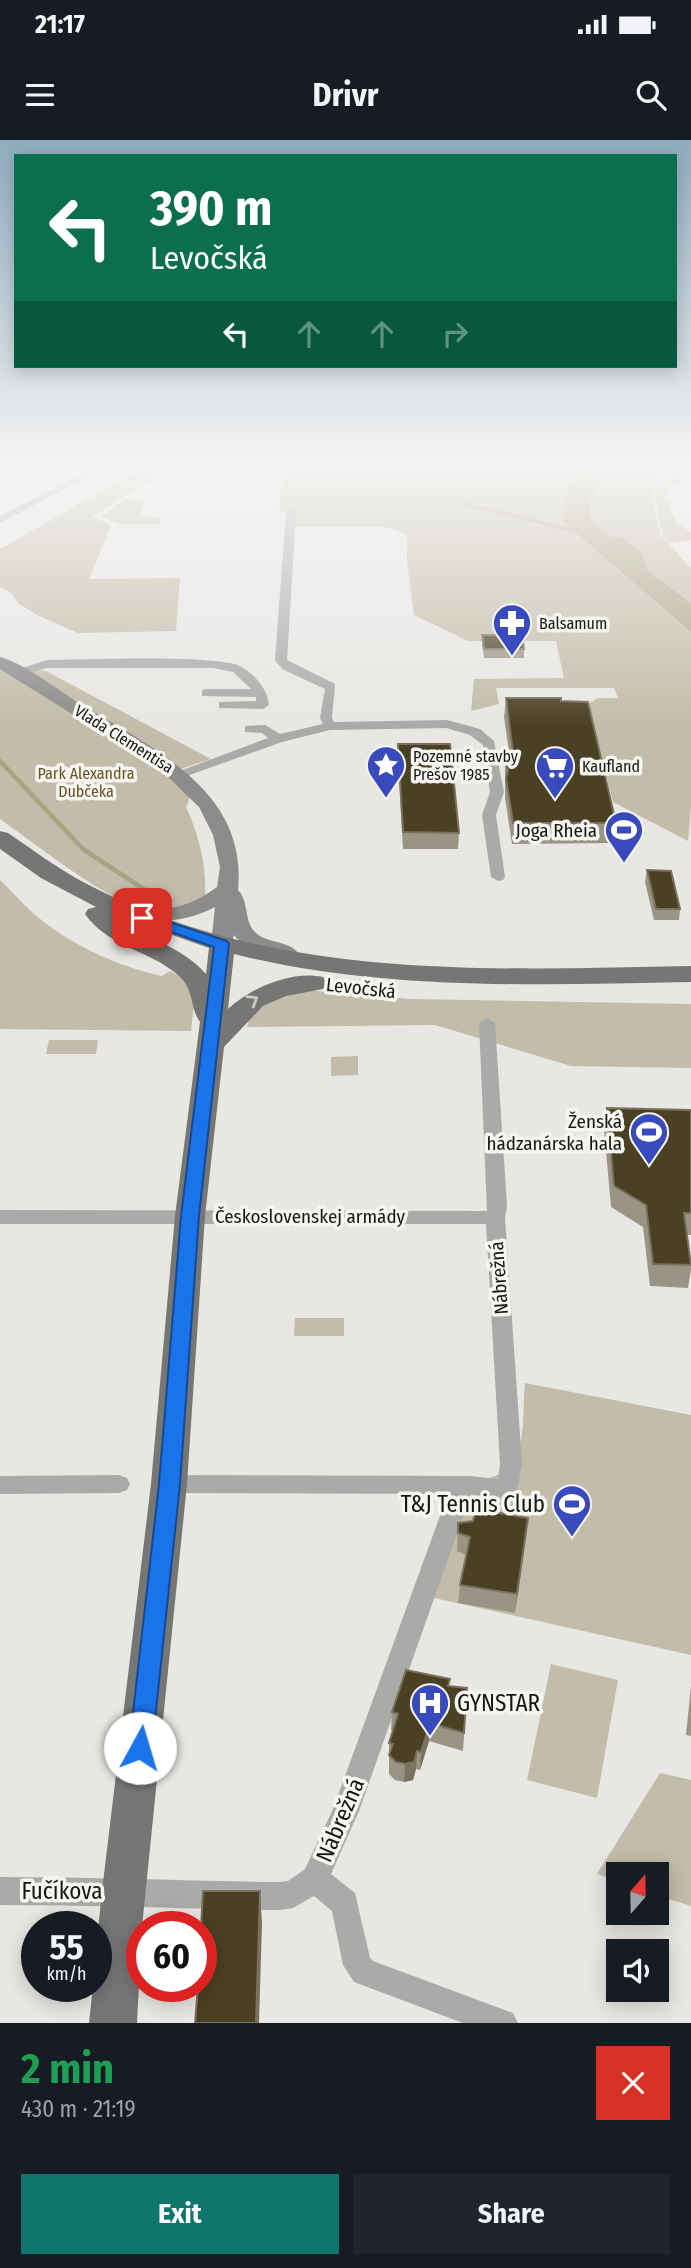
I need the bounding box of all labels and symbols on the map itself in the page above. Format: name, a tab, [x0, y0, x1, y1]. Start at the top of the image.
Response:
pharmacy icon: Balsamum	[491, 602, 533, 657]
place label: Balsamum	[539, 614, 607, 633]
street label: Vlada Clementisa	[71, 701, 177, 777]
place icon: Pozemné stavby Prešov 1985	[365, 744, 407, 799]
supermarket icon: Kaufland	[534, 745, 576, 800]
place label: Pozemné stavby Prešov 1985	[413, 747, 519, 784]
place label: Kaufland	[582, 757, 640, 776]
park label: Park Alexandra Dubčeka	[37, 764, 135, 801]
sports icon: Joga Rheia	[603, 809, 645, 864]
place label: Joga Rheia	[516, 819, 597, 842]
pin	[112, 888, 172, 948]
street label: Levočská	[325, 973, 397, 1003]
one-way arrow	[246, 996, 259, 1009]
place label: Ženská hádzanárska hala	[486, 1110, 622, 1155]
sports icon: Ženská hádzanárska hala	[628, 1111, 670, 1166]
street label: Československej armády	[215, 1205, 406, 1228]
street label: Nábrežná	[485, 1241, 513, 1315]
sports icon: T&J Tennis Club	[551, 1483, 593, 1538]
place label: T&J Tennis Club	[401, 1490, 545, 1518]
hospital icon: GYNSTAR	[409, 1682, 451, 1737]
place label: GYNSTAR	[457, 1689, 541, 1717]
position arrow	[103, 1711, 177, 1785]
street label: Nábrežná	[310, 1774, 370, 1866]
north arrow	[606, 1862, 668, 1925]
street label: Fučíkova	[22, 1877, 102, 1905]
speed limit sign: 60	[126, 1911, 217, 2002]

